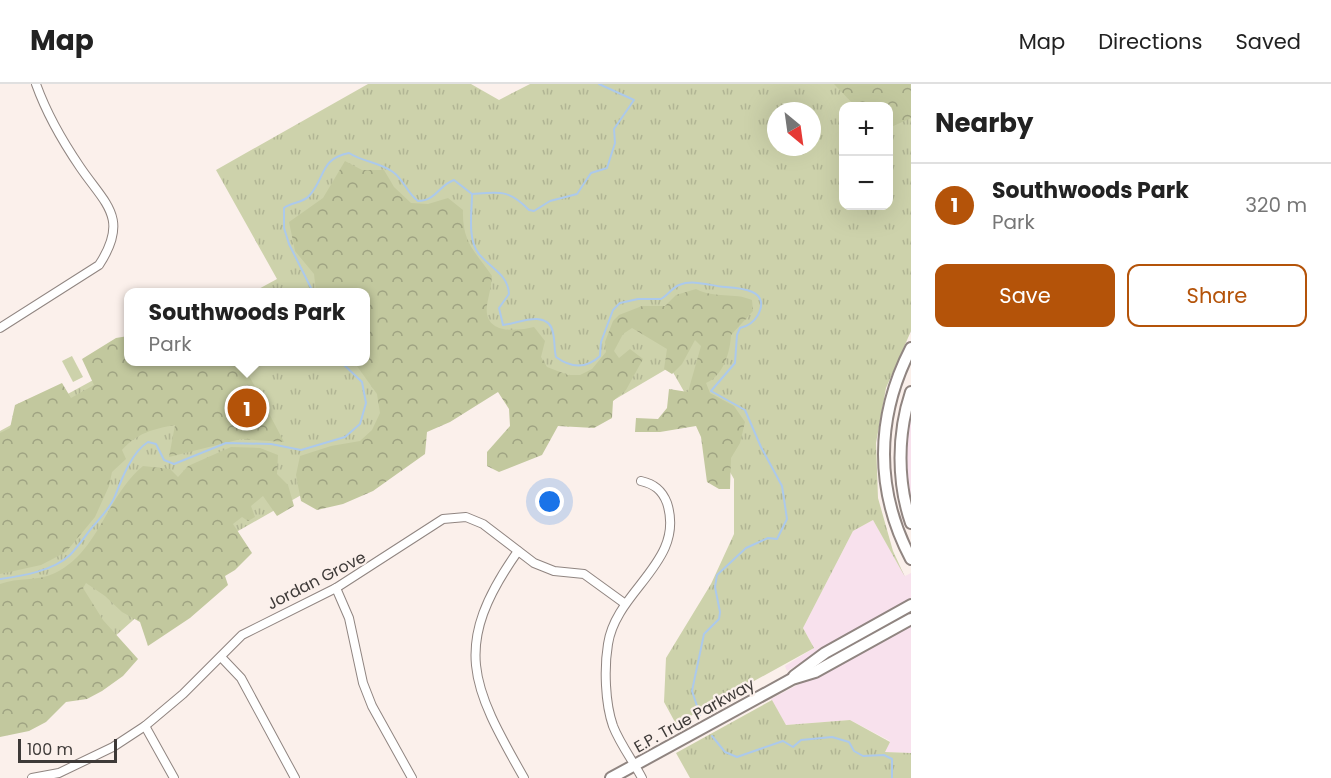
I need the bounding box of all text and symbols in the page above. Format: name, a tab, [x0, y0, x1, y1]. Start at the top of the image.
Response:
text: Map	[30, 21, 94, 60]
text: Map	[1019, 27, 1065, 56]
text: Directions	[1098, 27, 1202, 56]
text: Saved	[1235, 27, 1301, 56]
north arrow	[767, 102, 821, 156]
map controls	[839, 102, 893, 210]
button: +	[839, 102, 893, 156]
text: Nearby	[935, 105, 1033, 141]
button: −	[839, 156, 893, 210]
text: Southwoods Park	[992, 175, 1189, 206]
text: 1	[951, 191, 958, 219]
text: 320 m	[1245, 191, 1307, 219]
text: Park	[992, 208, 1035, 236]
button: Save	[935, 264, 1115, 327]
button: Share	[1127, 264, 1307, 327]
popup	[124, 288, 370, 366]
text: Southwoods Park	[149, 297, 345, 328]
text: Park	[149, 330, 191, 358]
pin: 1	[228, 386, 266, 430]
your location	[535, 487, 564, 516]
street label: Jordan Grove	[263, 546, 370, 615]
street label: E.P. True Parkway	[630, 673, 759, 758]
scale bar	[18, 736, 117, 764]
text: 100 m	[27, 738, 73, 761]

